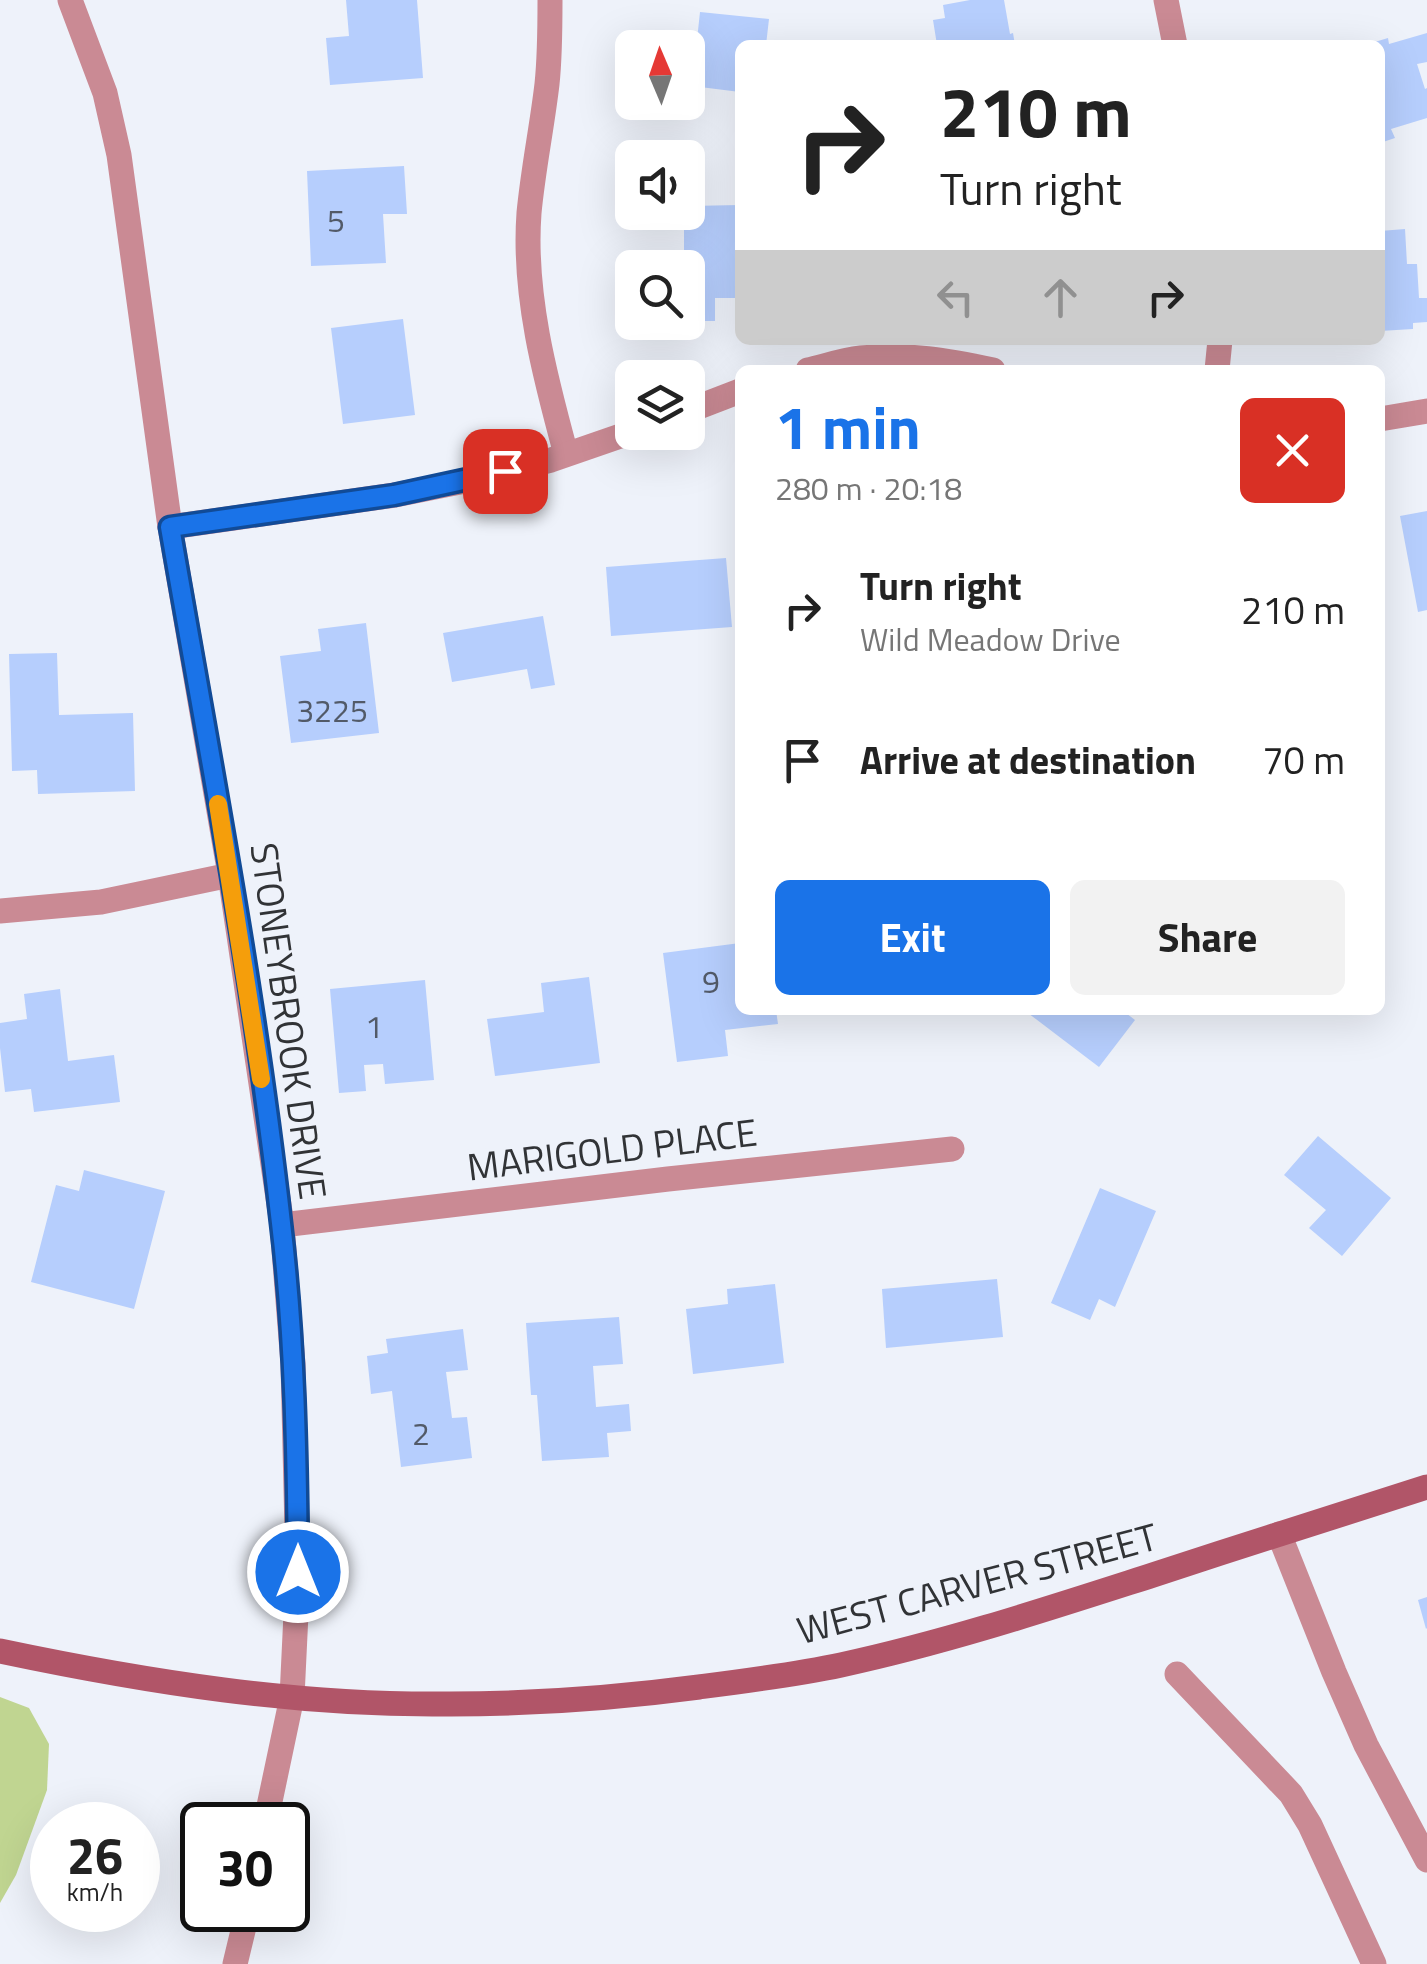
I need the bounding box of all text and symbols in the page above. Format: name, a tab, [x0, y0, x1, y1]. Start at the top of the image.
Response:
north arrow	[615, 30, 705, 120]
map controls	[615, 30, 705, 450]
text: 210 m	[940, 58, 1132, 164]
icon: right	[775, 80, 905, 210]
button: sound	[615, 140, 705, 230]
text: Turn right	[940, 154, 1122, 222]
house number: 5	[327, 196, 345, 244]
button: search	[615, 250, 705, 340]
icon: left	[928, 270, 983, 325]
icon: ahead	[1033, 270, 1088, 325]
icon: right	[1138, 270, 1193, 325]
button: layers	[615, 360, 705, 450]
text: 1 min	[775, 381, 921, 472]
button: close	[1240, 398, 1345, 503]
pin	[463, 429, 548, 514]
icon: arrive	[478, 444, 533, 499]
text: 280 m · 20:18	[775, 464, 962, 512]
text: Turn right	[860, 557, 1022, 615]
text: 210 m	[1241, 581, 1345, 639]
icon: right	[775, 583, 830, 638]
text: Wild Meadow Drive	[860, 615, 1121, 663]
house number: 3225	[296, 686, 368, 734]
text: Arrive at destination	[860, 731, 1196, 789]
text: 70 m	[1262, 731, 1345, 789]
icon: arrive	[775, 733, 830, 788]
street label: STONEYBROOK DRIVE	[235, 839, 343, 1203]
button: Exit	[775, 880, 1050, 995]
button: Share	[1070, 880, 1345, 995]
house number: 9	[702, 957, 720, 1005]
house number: 1	[365, 1002, 383, 1050]
street label: MARIGOLD PLACE	[464, 1102, 760, 1196]
house number: 2	[412, 1409, 430, 1457]
street label: WEST CARVER STREET	[790, 1507, 1164, 1659]
position arrow	[246, 1520, 350, 1624]
speed limit sign: 30	[180, 1802, 310, 1932]
text: 26	[67, 1817, 123, 1893]
text: km/h	[67, 1873, 123, 1911]

